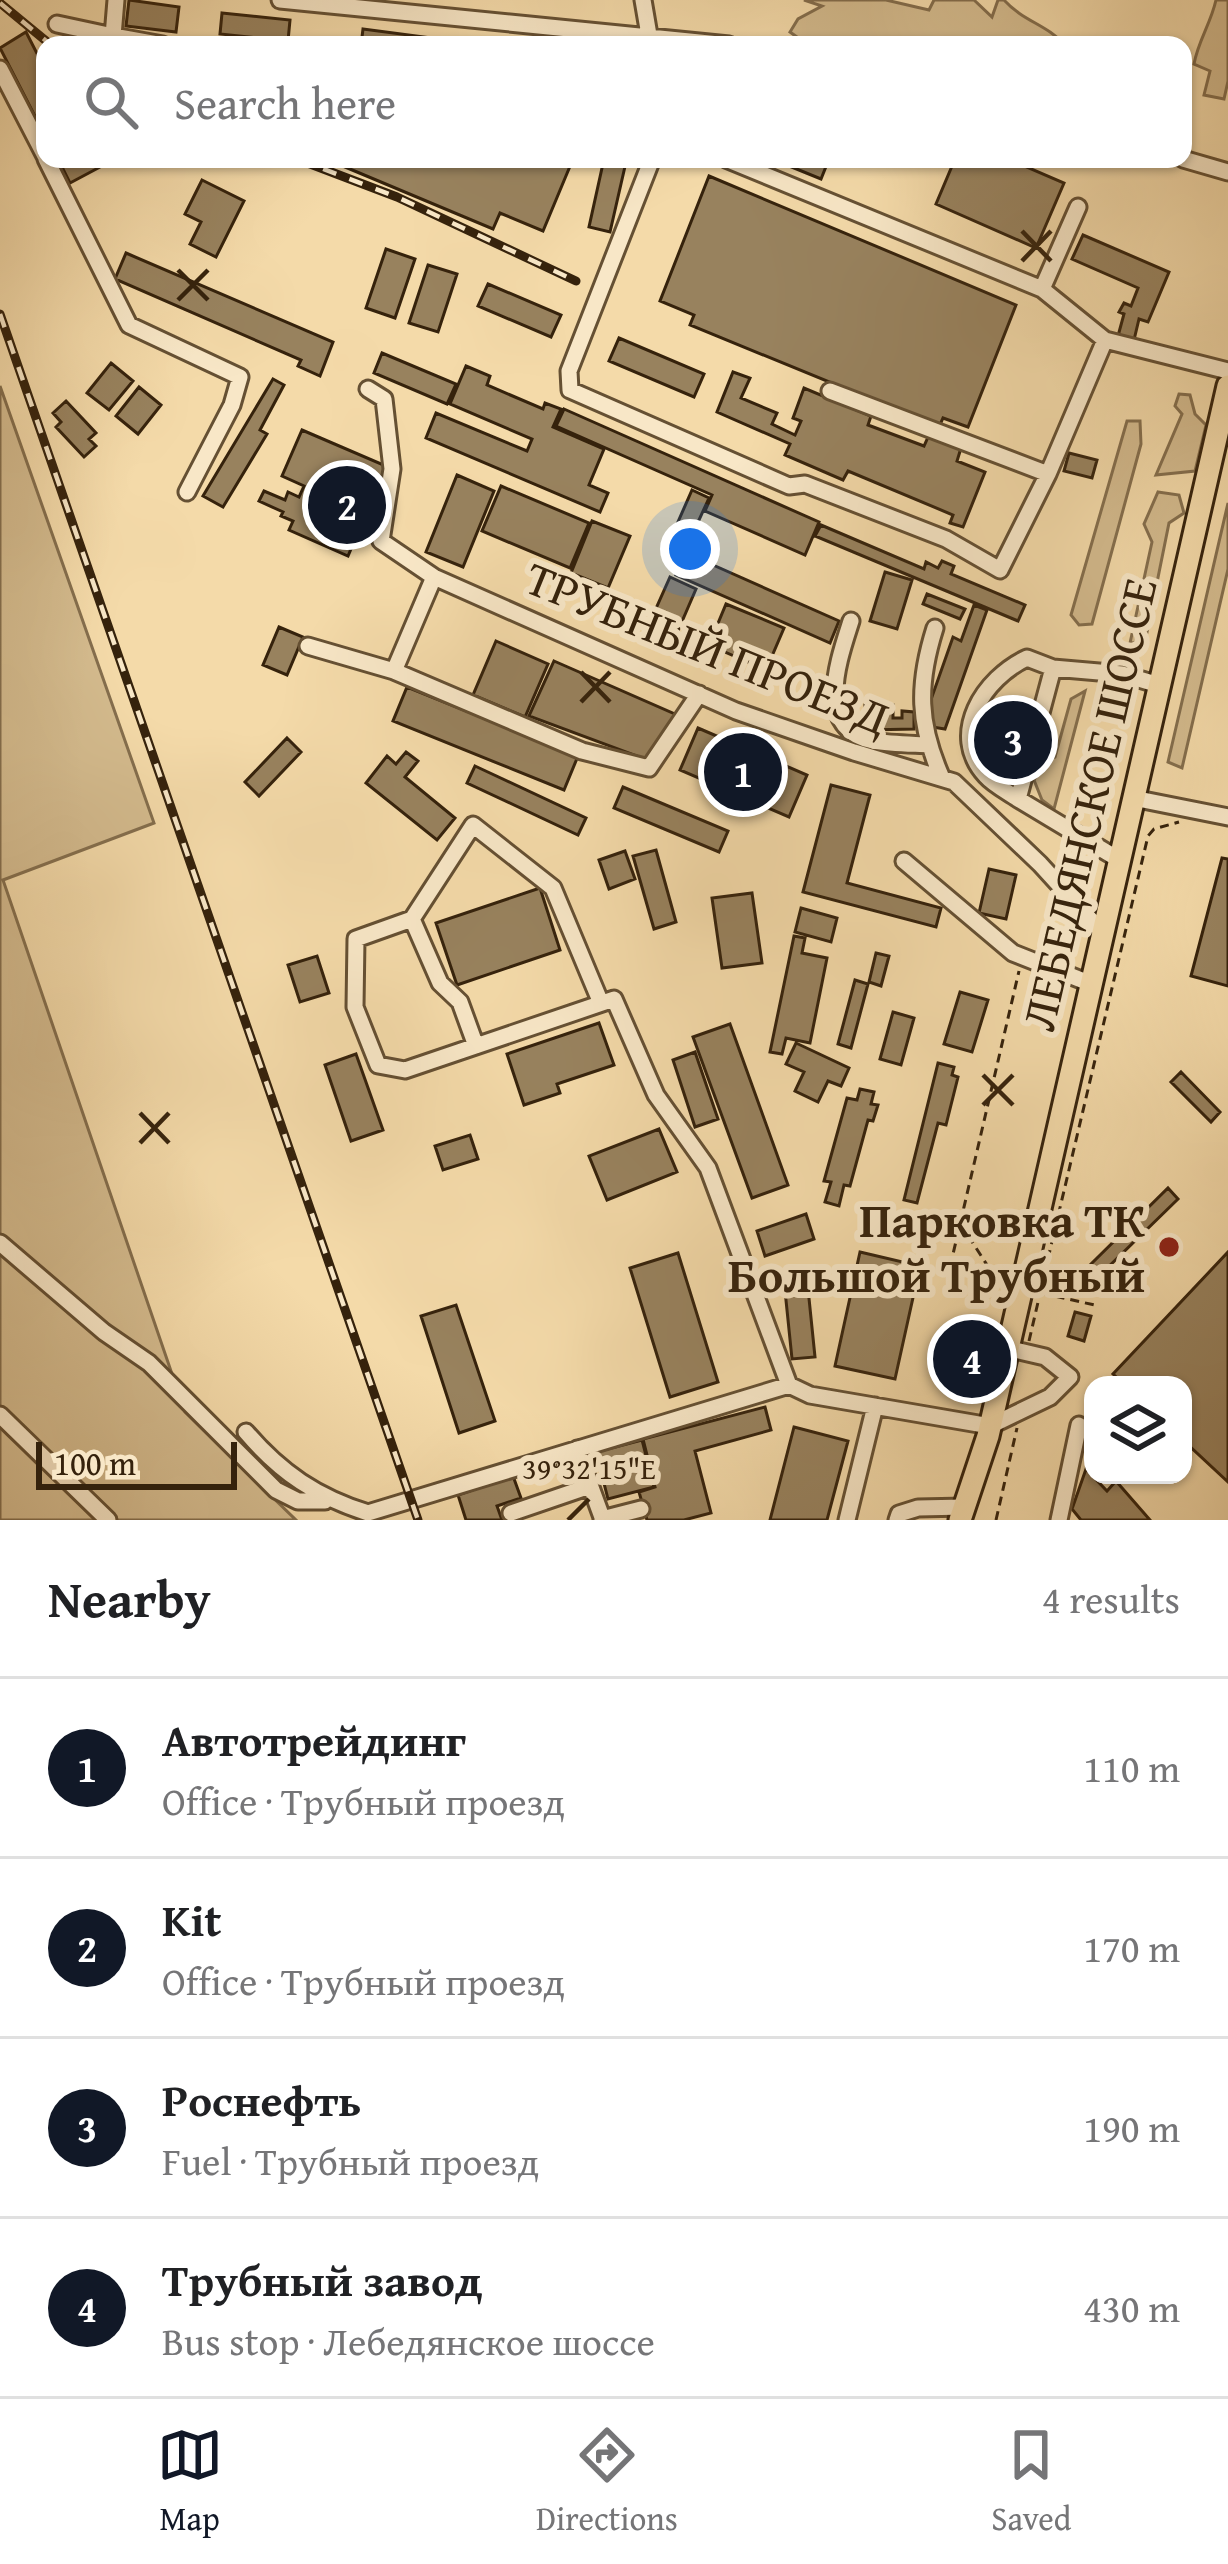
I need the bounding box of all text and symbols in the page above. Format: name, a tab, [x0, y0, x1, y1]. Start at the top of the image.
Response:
search box	[36, 36, 1192, 168]
icon: search	[78, 69, 144, 135]
text: Search here	[174, 70, 396, 135]
pin: 2	[308, 460, 386, 550]
your location	[660, 519, 720, 579]
street label: ТРУБНЫЙ ПРОЕЗД	[515, 542, 901, 752]
street label: ЛЕБЕДЯНСКОЕ ШОССЕ	[1001, 571, 1175, 1037]
pin: 3	[974, 695, 1052, 785]
pin: 1	[704, 727, 782, 817]
place label: Парковка ТК Большой Трубный	[728, 1184, 1145, 1310]
marker: Парковка ТК Большой Трубный	[1156, 1234, 1182, 1260]
pin: 4	[933, 1314, 1011, 1404]
map controls	[1084, 1376, 1192, 1484]
button: layers	[1084, 1376, 1192, 1484]
scale bar	[36, 1436, 237, 1489]
text: 100 m	[54, 1439, 136, 1487]
text: 39°32'15"E	[522, 1446, 656, 1490]
text: Nearby	[48, 1561, 211, 1636]
text: 4 results	[1042, 1570, 1180, 1627]
text: Автотрейдинг	[162, 1707, 466, 1772]
text: 1	[77, 1739, 97, 1796]
text: 110 m	[1083, 1739, 1180, 1796]
text: Office · Трубный проезд	[162, 1772, 565, 1829]
text: Kit	[162, 1887, 221, 1952]
text: 2	[77, 1919, 97, 1976]
text: 170 m	[1083, 1919, 1180, 1976]
text: Office · Трубный проезд	[162, 1952, 565, 2009]
text: Роснефть	[162, 2067, 361, 2132]
text: 3	[77, 2099, 97, 2156]
text: 190 m	[1083, 2099, 1180, 2156]
text: Fuel · Трубный проезд	[162, 2132, 539, 2189]
text: Трубный завод	[162, 2247, 483, 2312]
text: 4	[77, 2279, 97, 2336]
text: 430 m	[1083, 2279, 1180, 2336]
text: Bus stop · Лебедянское шоссе	[162, 2312, 655, 2369]
tab: Map	[157, 2422, 223, 2542]
tab: Directions	[536, 2422, 678, 2542]
tab: Saved	[991, 2422, 1071, 2542]

